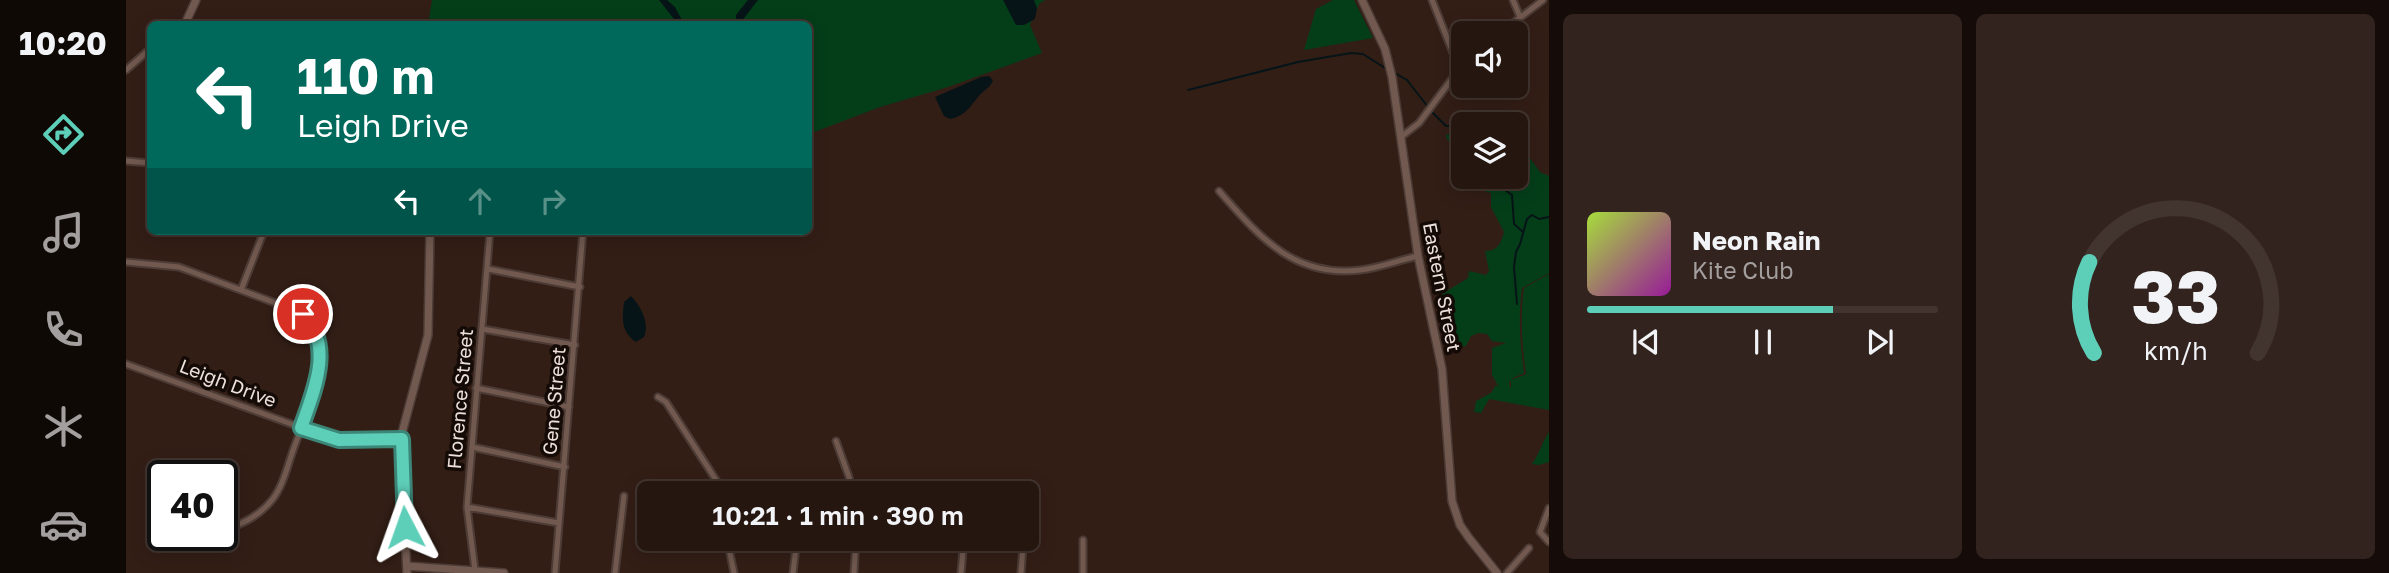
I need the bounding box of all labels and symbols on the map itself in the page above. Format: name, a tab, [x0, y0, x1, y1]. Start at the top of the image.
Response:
street label: Eastern Street	[1419, 220, 1466, 353]
pin	[273, 284, 333, 344]
street label: Florence Street	[442, 328, 477, 470]
street label: Gene Street	[537, 346, 570, 456]
street label: Leigh Drive	[176, 354, 280, 412]
speed limit sign: 40	[147, 460, 238, 551]
position arrow	[368, 490, 442, 564]

